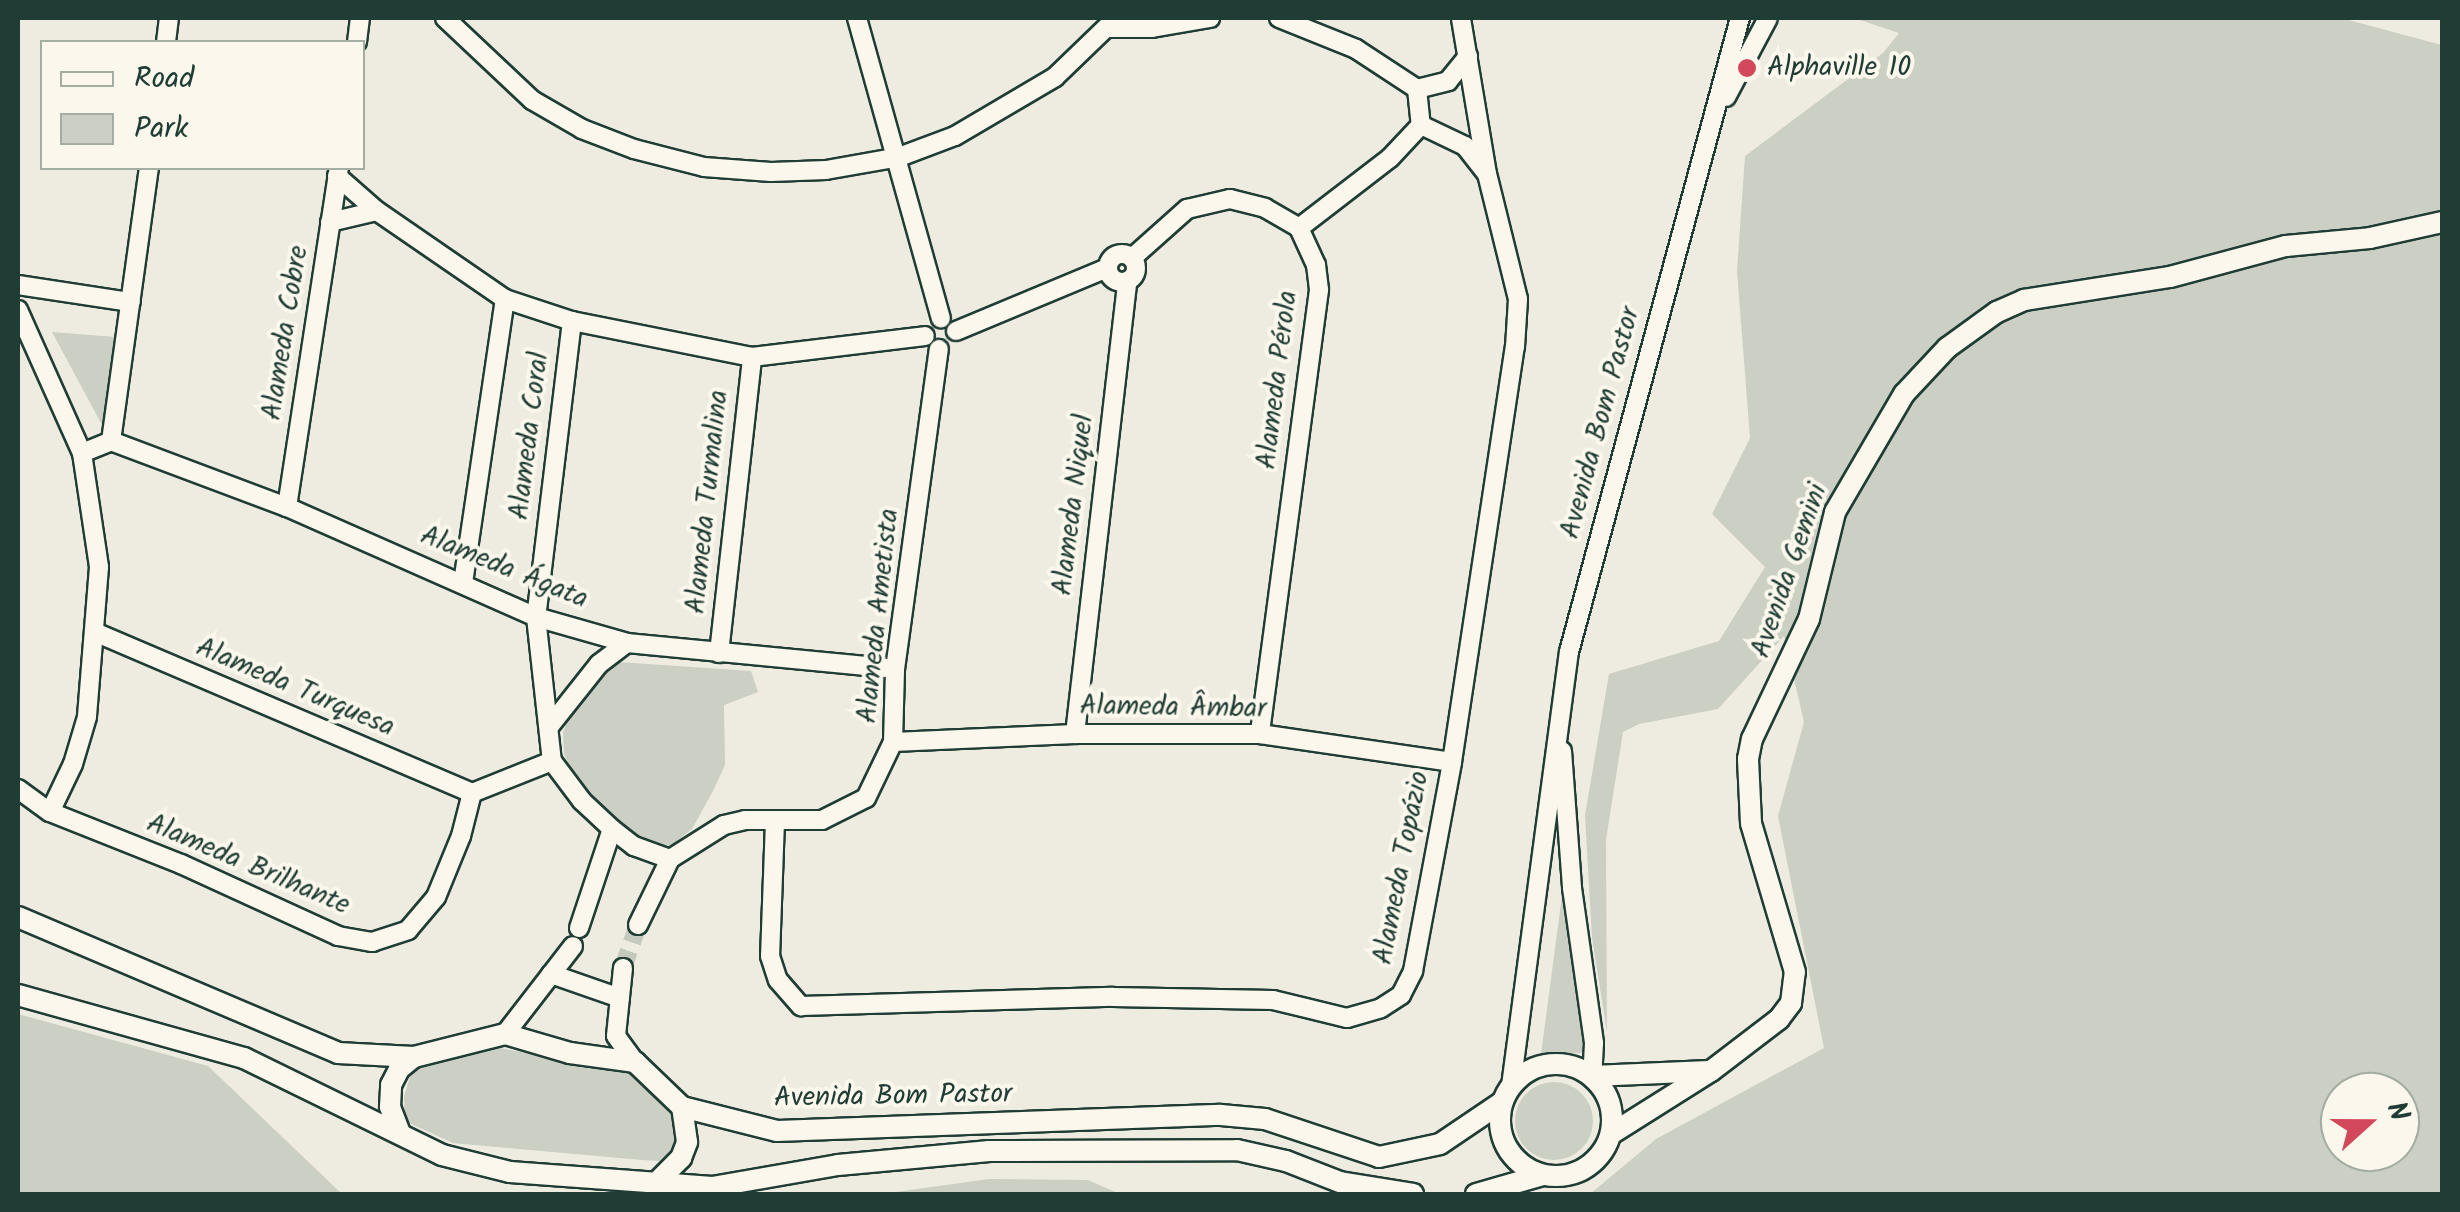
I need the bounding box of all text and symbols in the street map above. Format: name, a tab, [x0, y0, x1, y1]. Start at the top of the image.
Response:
legend	[40, 40, 365, 170]
place label: Alphaville 10	[1767, 51, 1911, 85]
text: Road	[134, 55, 194, 103]
marker: Alphaville 10	[1736, 57, 1758, 79]
text: Park	[134, 105, 188, 153]
street label: Alameda Cobre	[256, 243, 316, 423]
street label: Alameda Pérola	[1250, 289, 1306, 471]
street label: Avenida Bom Pastor	[1554, 303, 1648, 543]
street label: Alameda Coral	[503, 350, 557, 522]
street label: Alameda Turmalina	[680, 388, 736, 616]
street label: Alameda Niquel	[1046, 413, 1102, 597]
street label: Avenida Gemini	[1745, 480, 1835, 662]
street label: Alameda Ametista	[851, 507, 907, 725]
street label: Alameda Ágata	[415, 519, 593, 617]
street label: Alameda Turquesa	[191, 631, 399, 745]
street label: Alameda Âmbar	[1079, 690, 1267, 726]
street label: Alameda Topázio	[1367, 769, 1437, 967]
street label: Alameda Brilhante	[141, 807, 355, 923]
north arrow	[2320, 1072, 2420, 1172]
street label: Avenida Bom Pastor	[774, 1078, 1012, 1116]
text: N	[2372, 1095, 2421, 1128]

